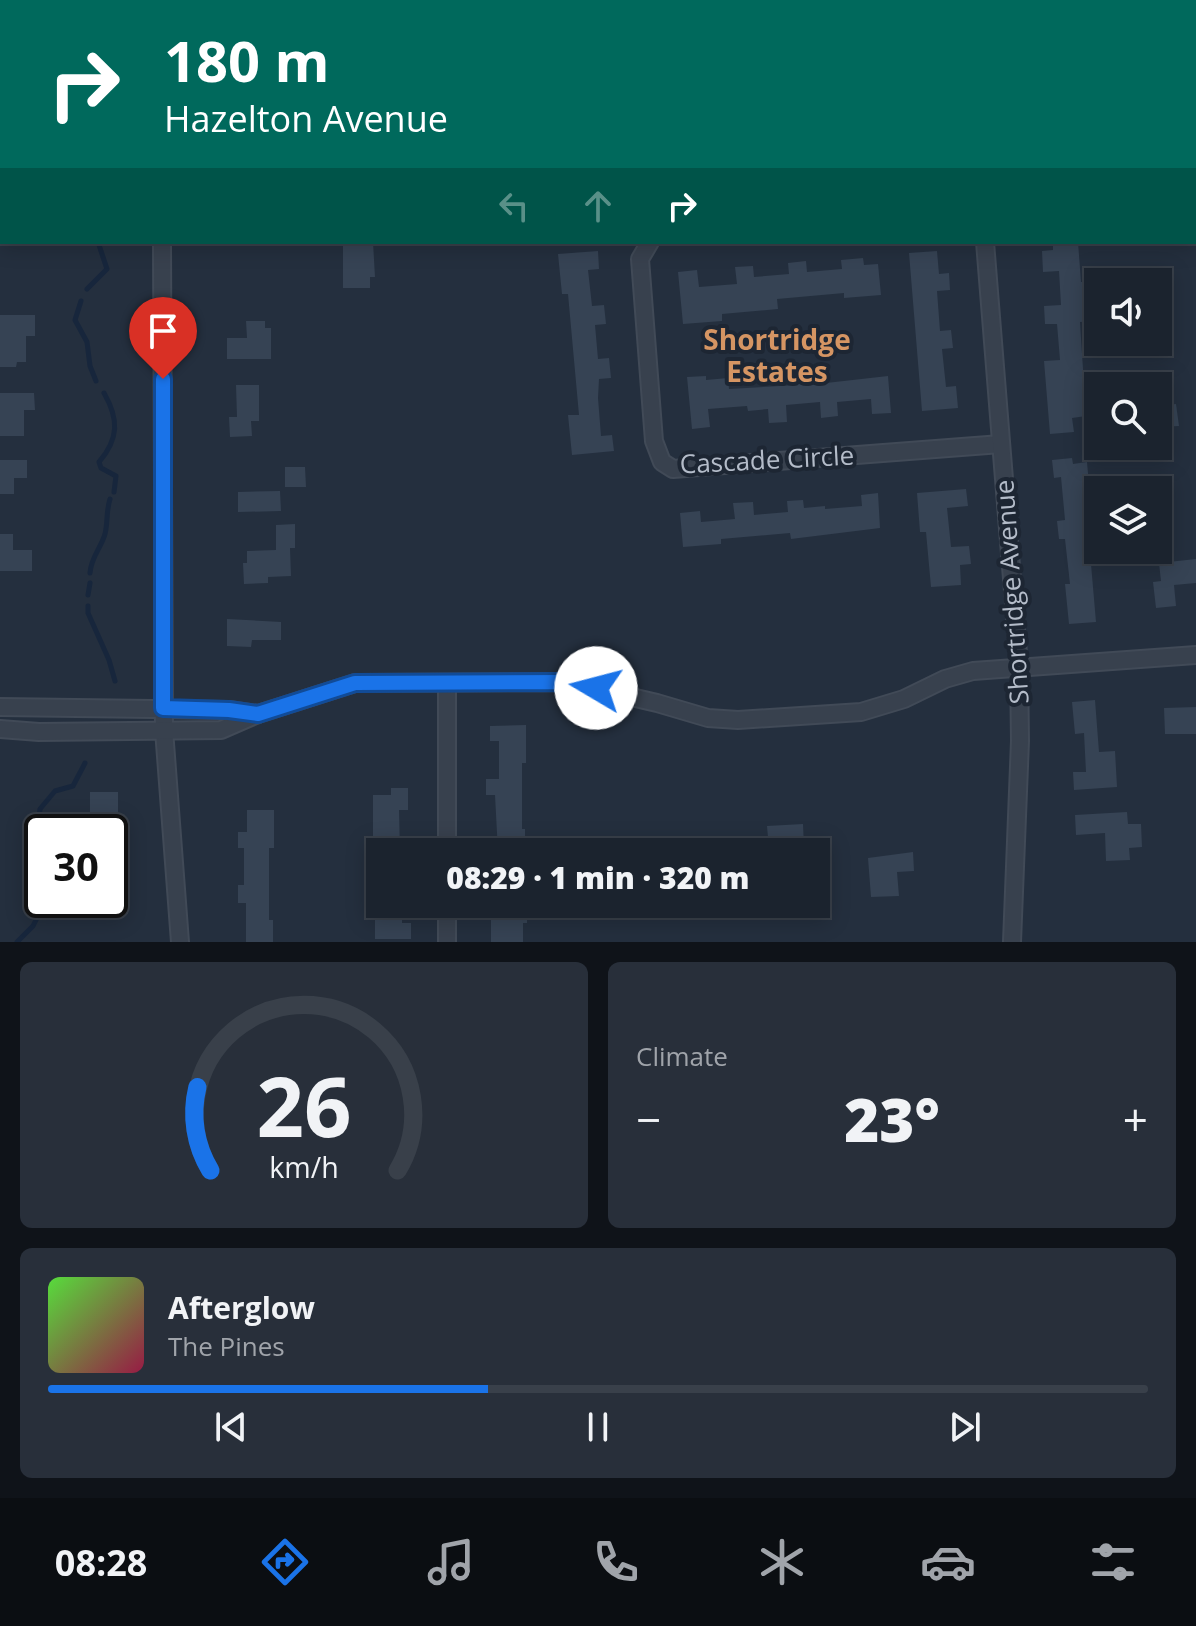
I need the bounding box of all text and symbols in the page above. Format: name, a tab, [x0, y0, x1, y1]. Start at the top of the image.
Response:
text: 180 m	[164, 22, 330, 98]
icon: right	[32, 32, 136, 136]
text: Hazelton Avenue	[164, 94, 448, 143]
icon: left	[492, 184, 536, 228]
icon: ahead	[576, 184, 620, 228]
icon: right	[660, 184, 704, 228]
map controls	[1084, 268, 1172, 564]
button: sound	[1084, 268, 1172, 356]
pin	[129, 297, 197, 379]
icon: arrive	[141, 309, 185, 353]
district label: Shortridge Estates	[703, 320, 851, 390]
button: search	[1084, 372, 1172, 460]
street label: Cascade Circle	[679, 436, 855, 482]
button: layers	[1084, 476, 1172, 564]
street label: Shortridge Avenue	[985, 479, 1037, 705]
position arrow	[554, 646, 638, 730]
speed limit sign: 30	[24, 814, 128, 918]
text: 08:29 · 1 min · 320 m	[446, 857, 750, 898]
text: Climate	[636, 1038, 728, 1074]
text: 26	[256, 1048, 352, 1161]
text: 23°	[844, 1078, 940, 1160]
text: −	[636, 1089, 661, 1149]
text: +	[1123, 1089, 1148, 1149]
text: km/h	[269, 1147, 339, 1186]
text: Afterglow	[168, 1287, 315, 1328]
text: The Pines	[168, 1328, 285, 1364]
icon: previous	[209, 1405, 253, 1449]
icon: pause	[576, 1405, 620, 1449]
icon: next	[943, 1405, 987, 1449]
icon: directions	[257, 1534, 313, 1590]
icon: music	[423, 1534, 479, 1590]
icon: phone	[588, 1534, 644, 1590]
icon: climate	[754, 1534, 810, 1590]
icon: car	[920, 1534, 976, 1590]
icon: filters	[1085, 1534, 1141, 1590]
text: 08:28	[55, 1538, 147, 1587]

